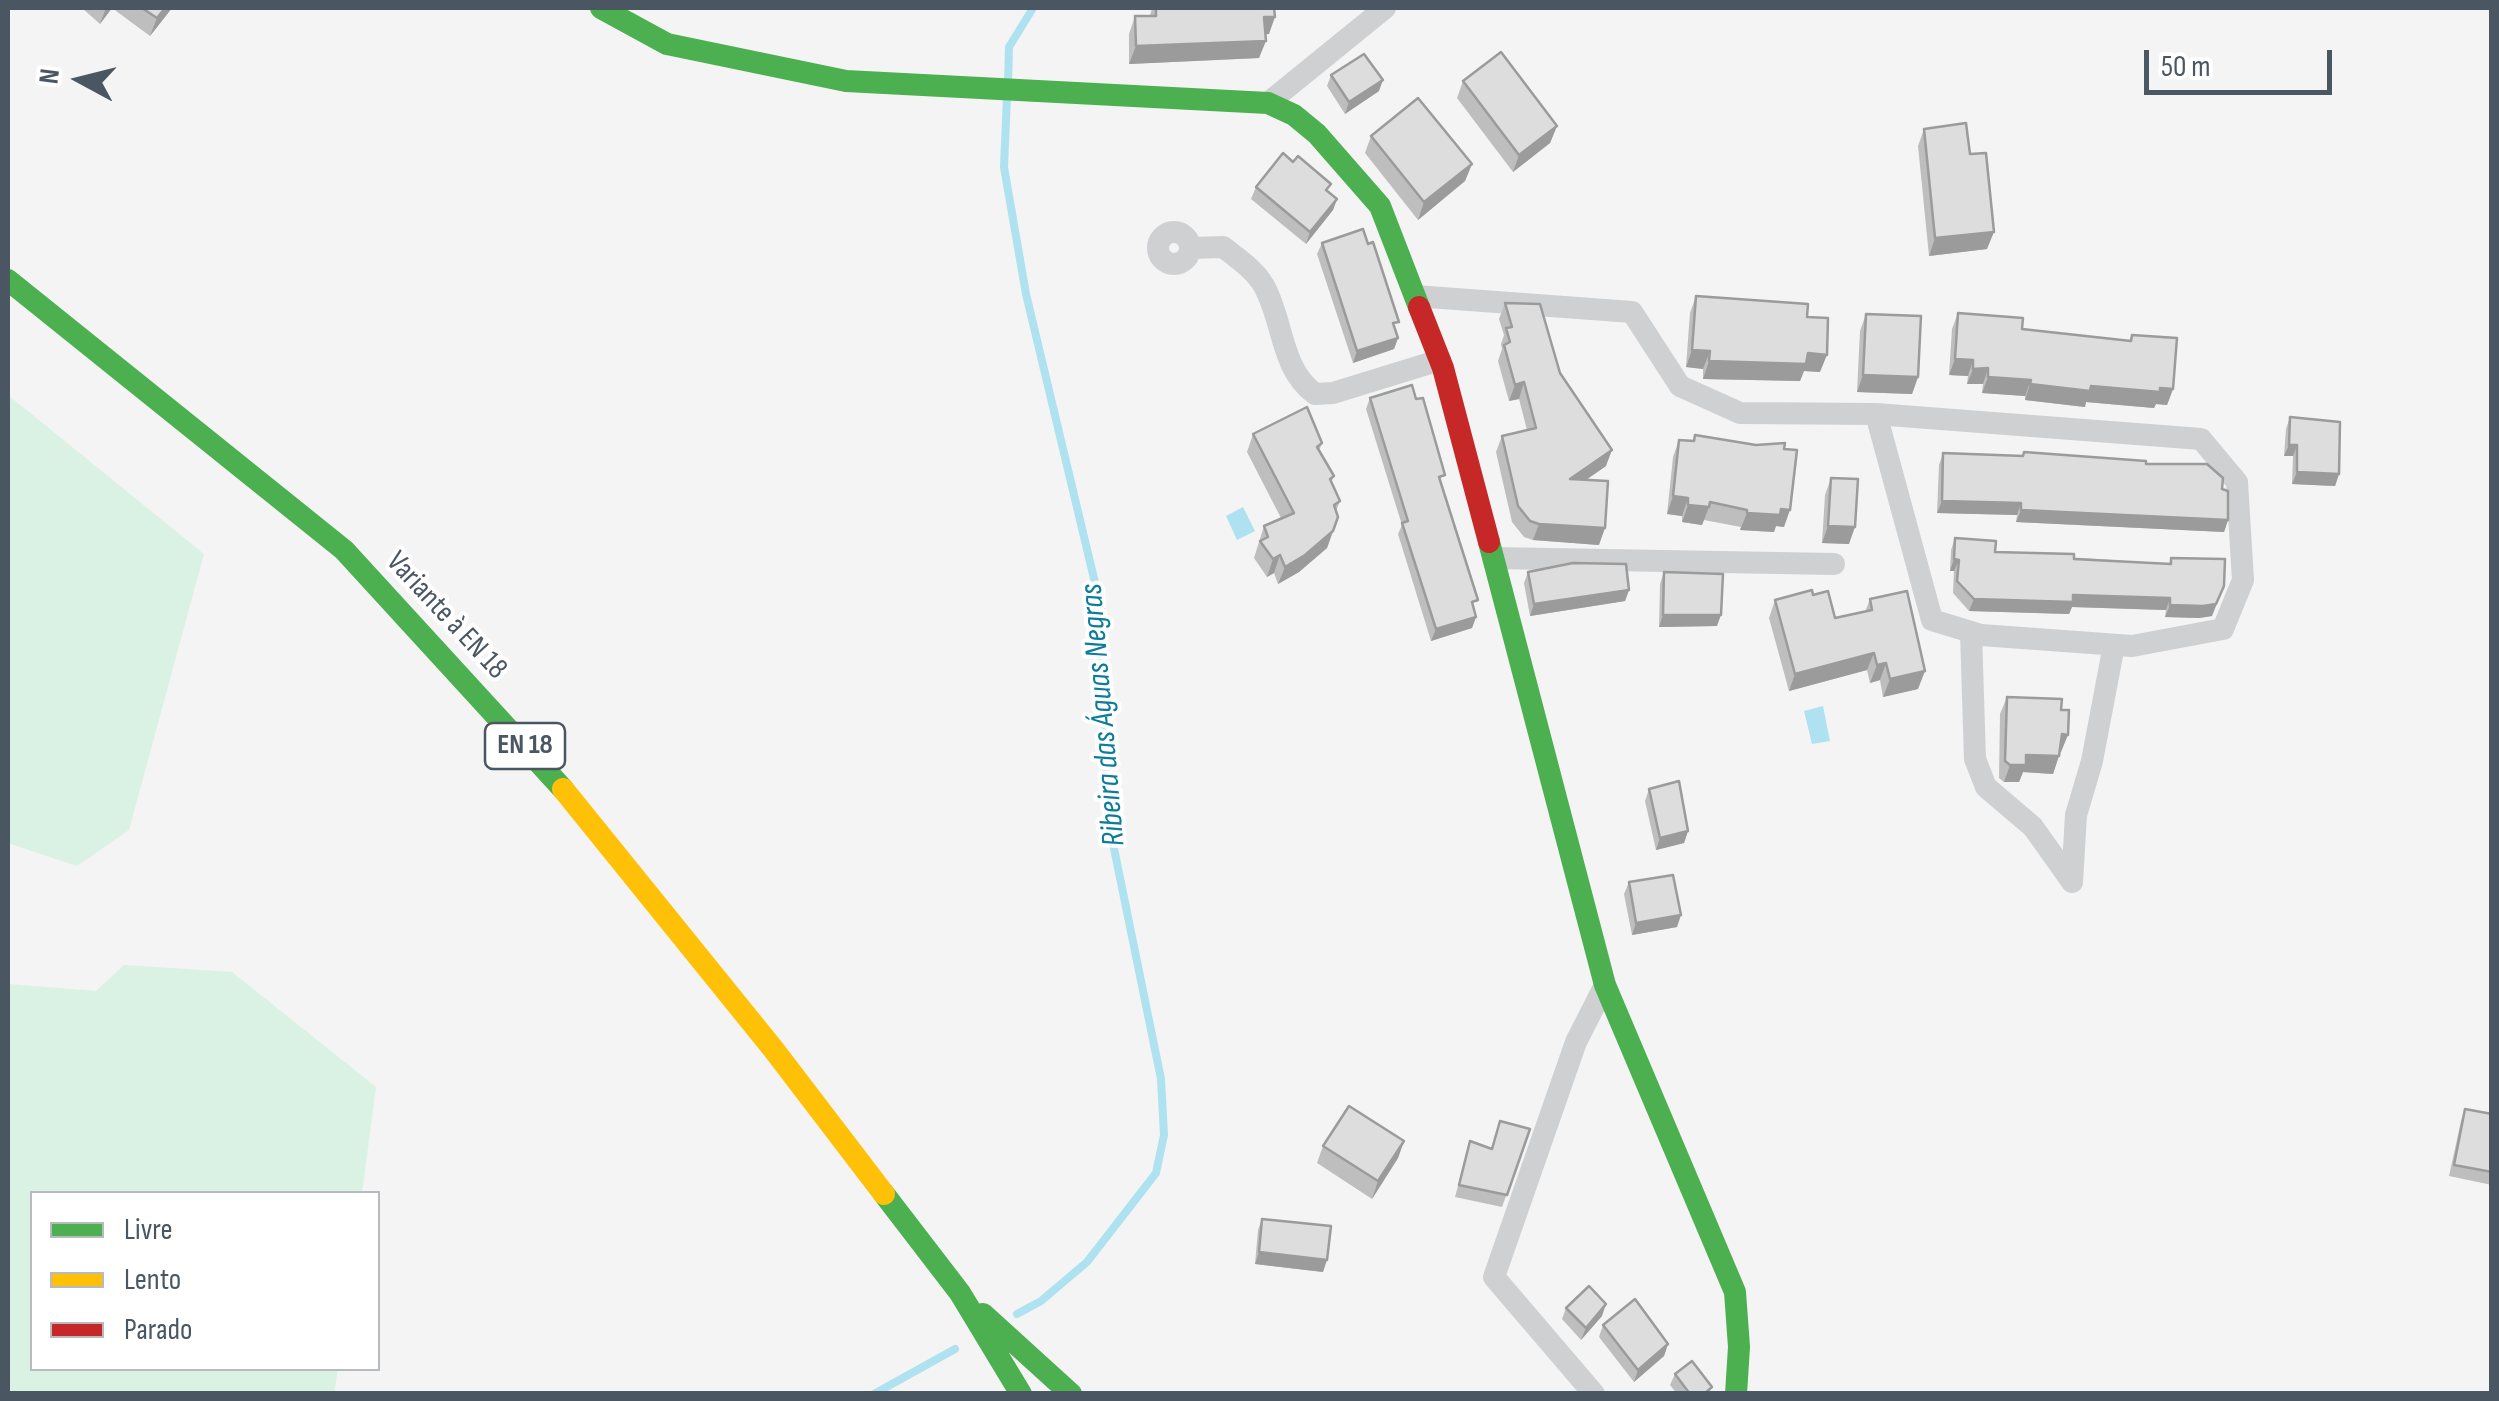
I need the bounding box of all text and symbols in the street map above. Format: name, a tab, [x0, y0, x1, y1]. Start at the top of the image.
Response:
north arrow	[30, 30, 130, 130]
scale bar	[2149, 30, 2336, 92]
text: 50 m	[2161, 49, 2210, 85]
text: N	[32, 67, 67, 86]
street label: Variante à EN 18	[378, 545, 514, 687]
water label: Ribeira das Águas Negras	[1073, 582, 1135, 848]
road number: EN 18	[485, 723, 565, 769]
legend	[30, 1191, 380, 1371]
text: Livre	[124, 1212, 172, 1248]
text: Lento	[124, 1262, 181, 1298]
text: Parado	[124, 1312, 192, 1348]

